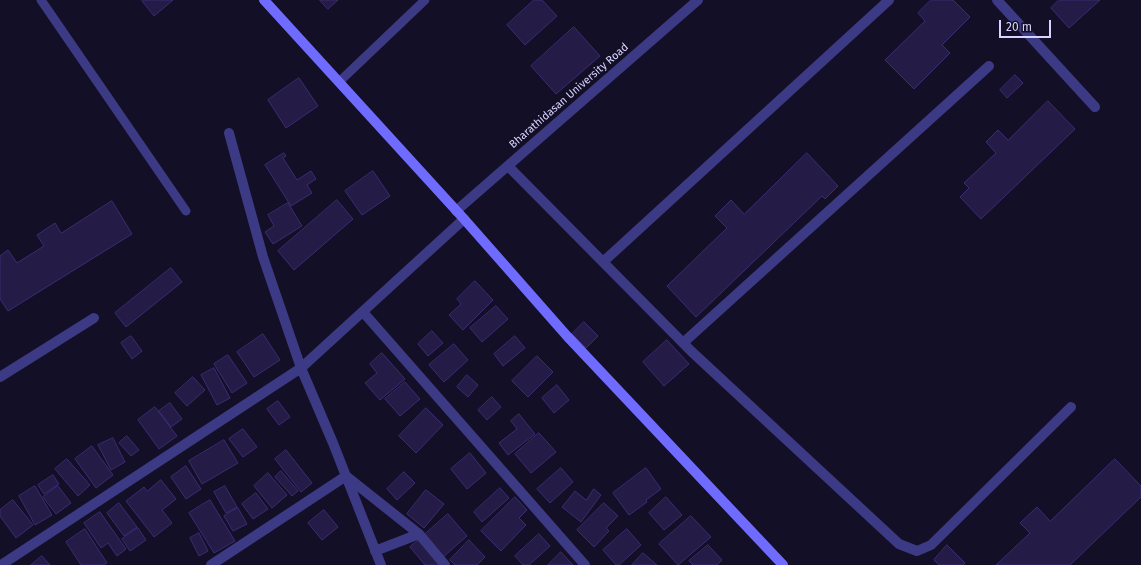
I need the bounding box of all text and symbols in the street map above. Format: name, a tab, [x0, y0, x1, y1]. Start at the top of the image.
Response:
scale bar	[1001, 12, 1053, 38]
text: 20 m	[1006, 20, 1032, 34]
street label: Bharathidasan University Road	[507, 41, 631, 151]

